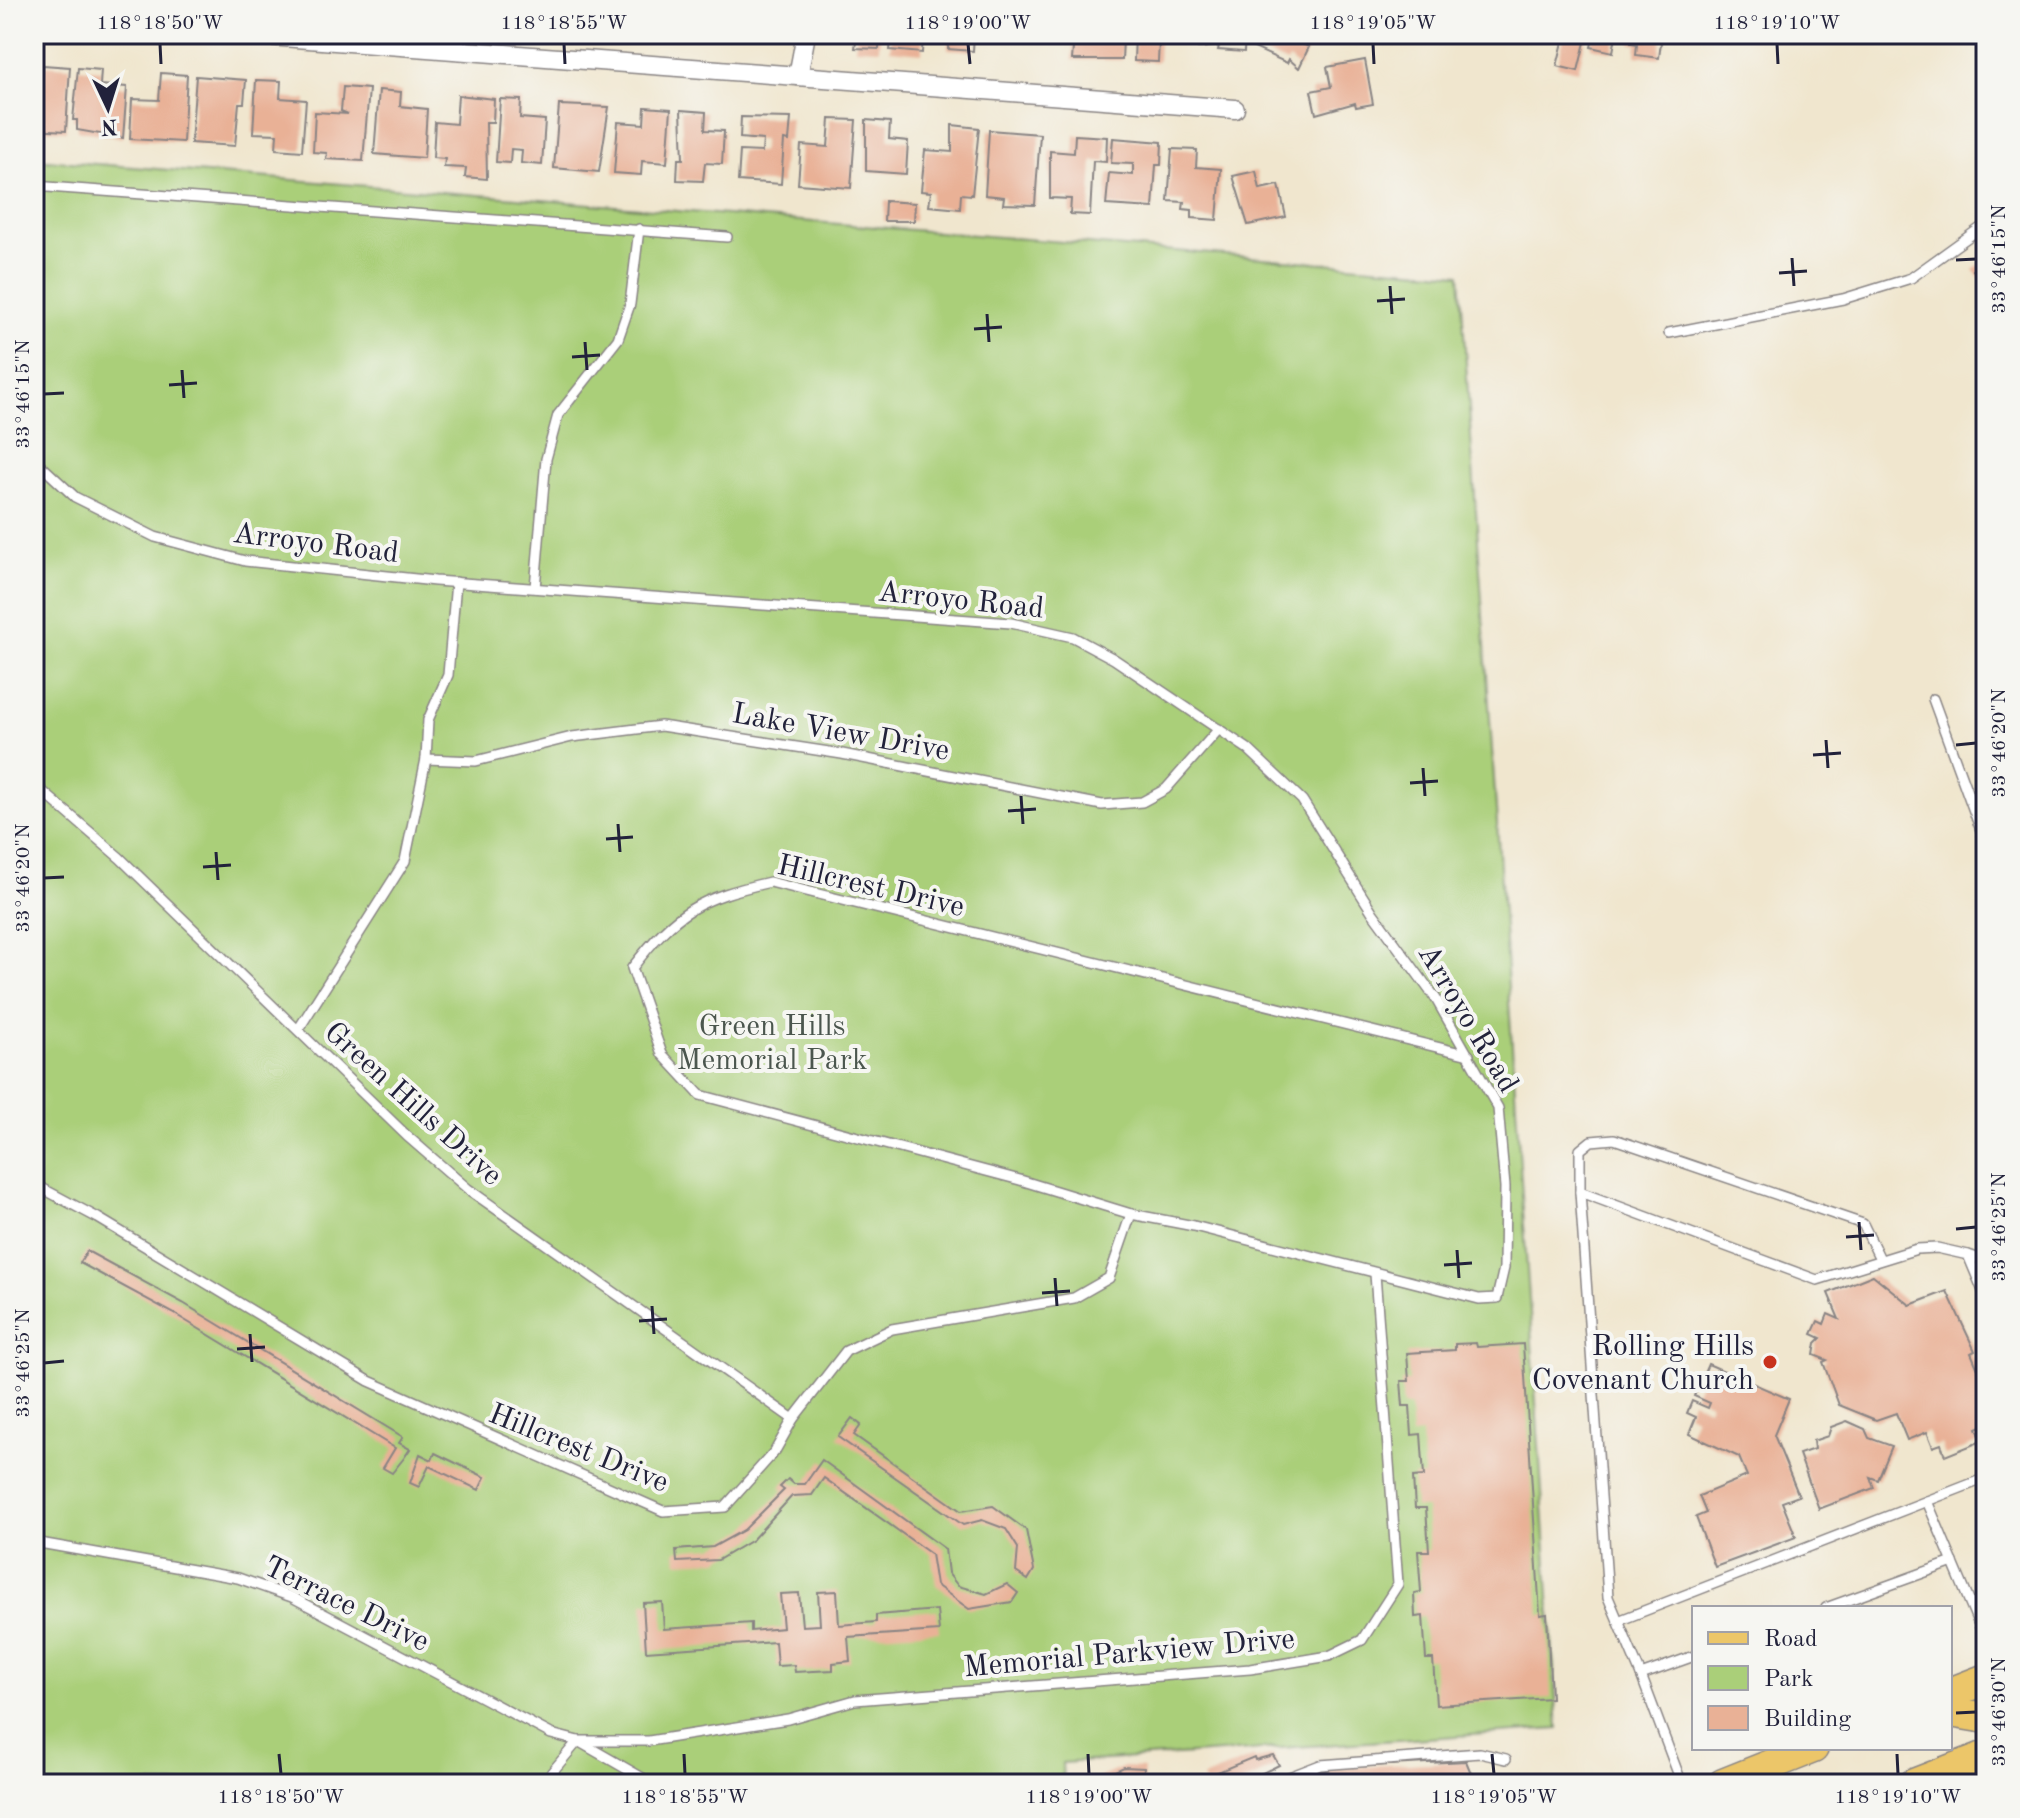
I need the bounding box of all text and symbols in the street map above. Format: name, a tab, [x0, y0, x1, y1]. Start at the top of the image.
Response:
text: 118°18'50"W	[97, 14, 223, 34]
text: 118°18'55"W	[501, 14, 627, 34]
text: 118°19'00"W	[905, 14, 1031, 34]
text: 118°19'05"W	[1310, 14, 1436, 34]
text: 118°19'10"W	[1714, 14, 1840, 34]
north arrow	[68, 68, 148, 148]
text: N	[100, 114, 118, 138]
text: 33°46'15"N	[1990, 204, 2010, 314]
text: 33°46'15"N	[14, 339, 34, 449]
street label: Arroyo Road	[231, 519, 400, 569]
street label: Arroyo Road	[876, 577, 1045, 625]
text: 33°46'20"N	[1990, 688, 2010, 798]
street label: Lake View Drive	[730, 699, 952, 767]
text: 33°46'20"N	[14, 823, 34, 933]
street label: Hillcrest Drive	[774, 851, 967, 923]
street label: Arroyo Road	[1411, 940, 1523, 1098]
park label: Green Hills Memorial Park	[676, 1012, 868, 1076]
street label: Green Hills Drive	[318, 1017, 507, 1192]
text: 33°46'25"N	[1990, 1172, 2010, 1282]
text: 33°46'25"N	[14, 1308, 34, 1418]
place label: Rolling Hills Covenant Church	[1532, 1332, 1754, 1396]
marker: Rolling Hills Covenant Church	[1761, 1353, 1779, 1371]
street label: Hillcrest Drive	[484, 1399, 672, 1499]
street label: Terrace Drive	[259, 1552, 434, 1658]
legend	[1692, 1606, 1952, 1750]
street label: Memorial Parkview Drive	[962, 1625, 1296, 1683]
text: Road	[1764, 1628, 1817, 1652]
text: 33°46'30"N	[1990, 1657, 2010, 1767]
text: Park	[1764, 1668, 1813, 1692]
text: Building	[1764, 1708, 1851, 1732]
text: 118°18'50"W	[218, 1788, 344, 1808]
text: 118°18'55"W	[622, 1788, 748, 1808]
text: 118°19'00"W	[1026, 1788, 1152, 1808]
text: 118°19'05"W	[1431, 1788, 1557, 1808]
text: 118°19'10"W	[1835, 1788, 1961, 1808]

